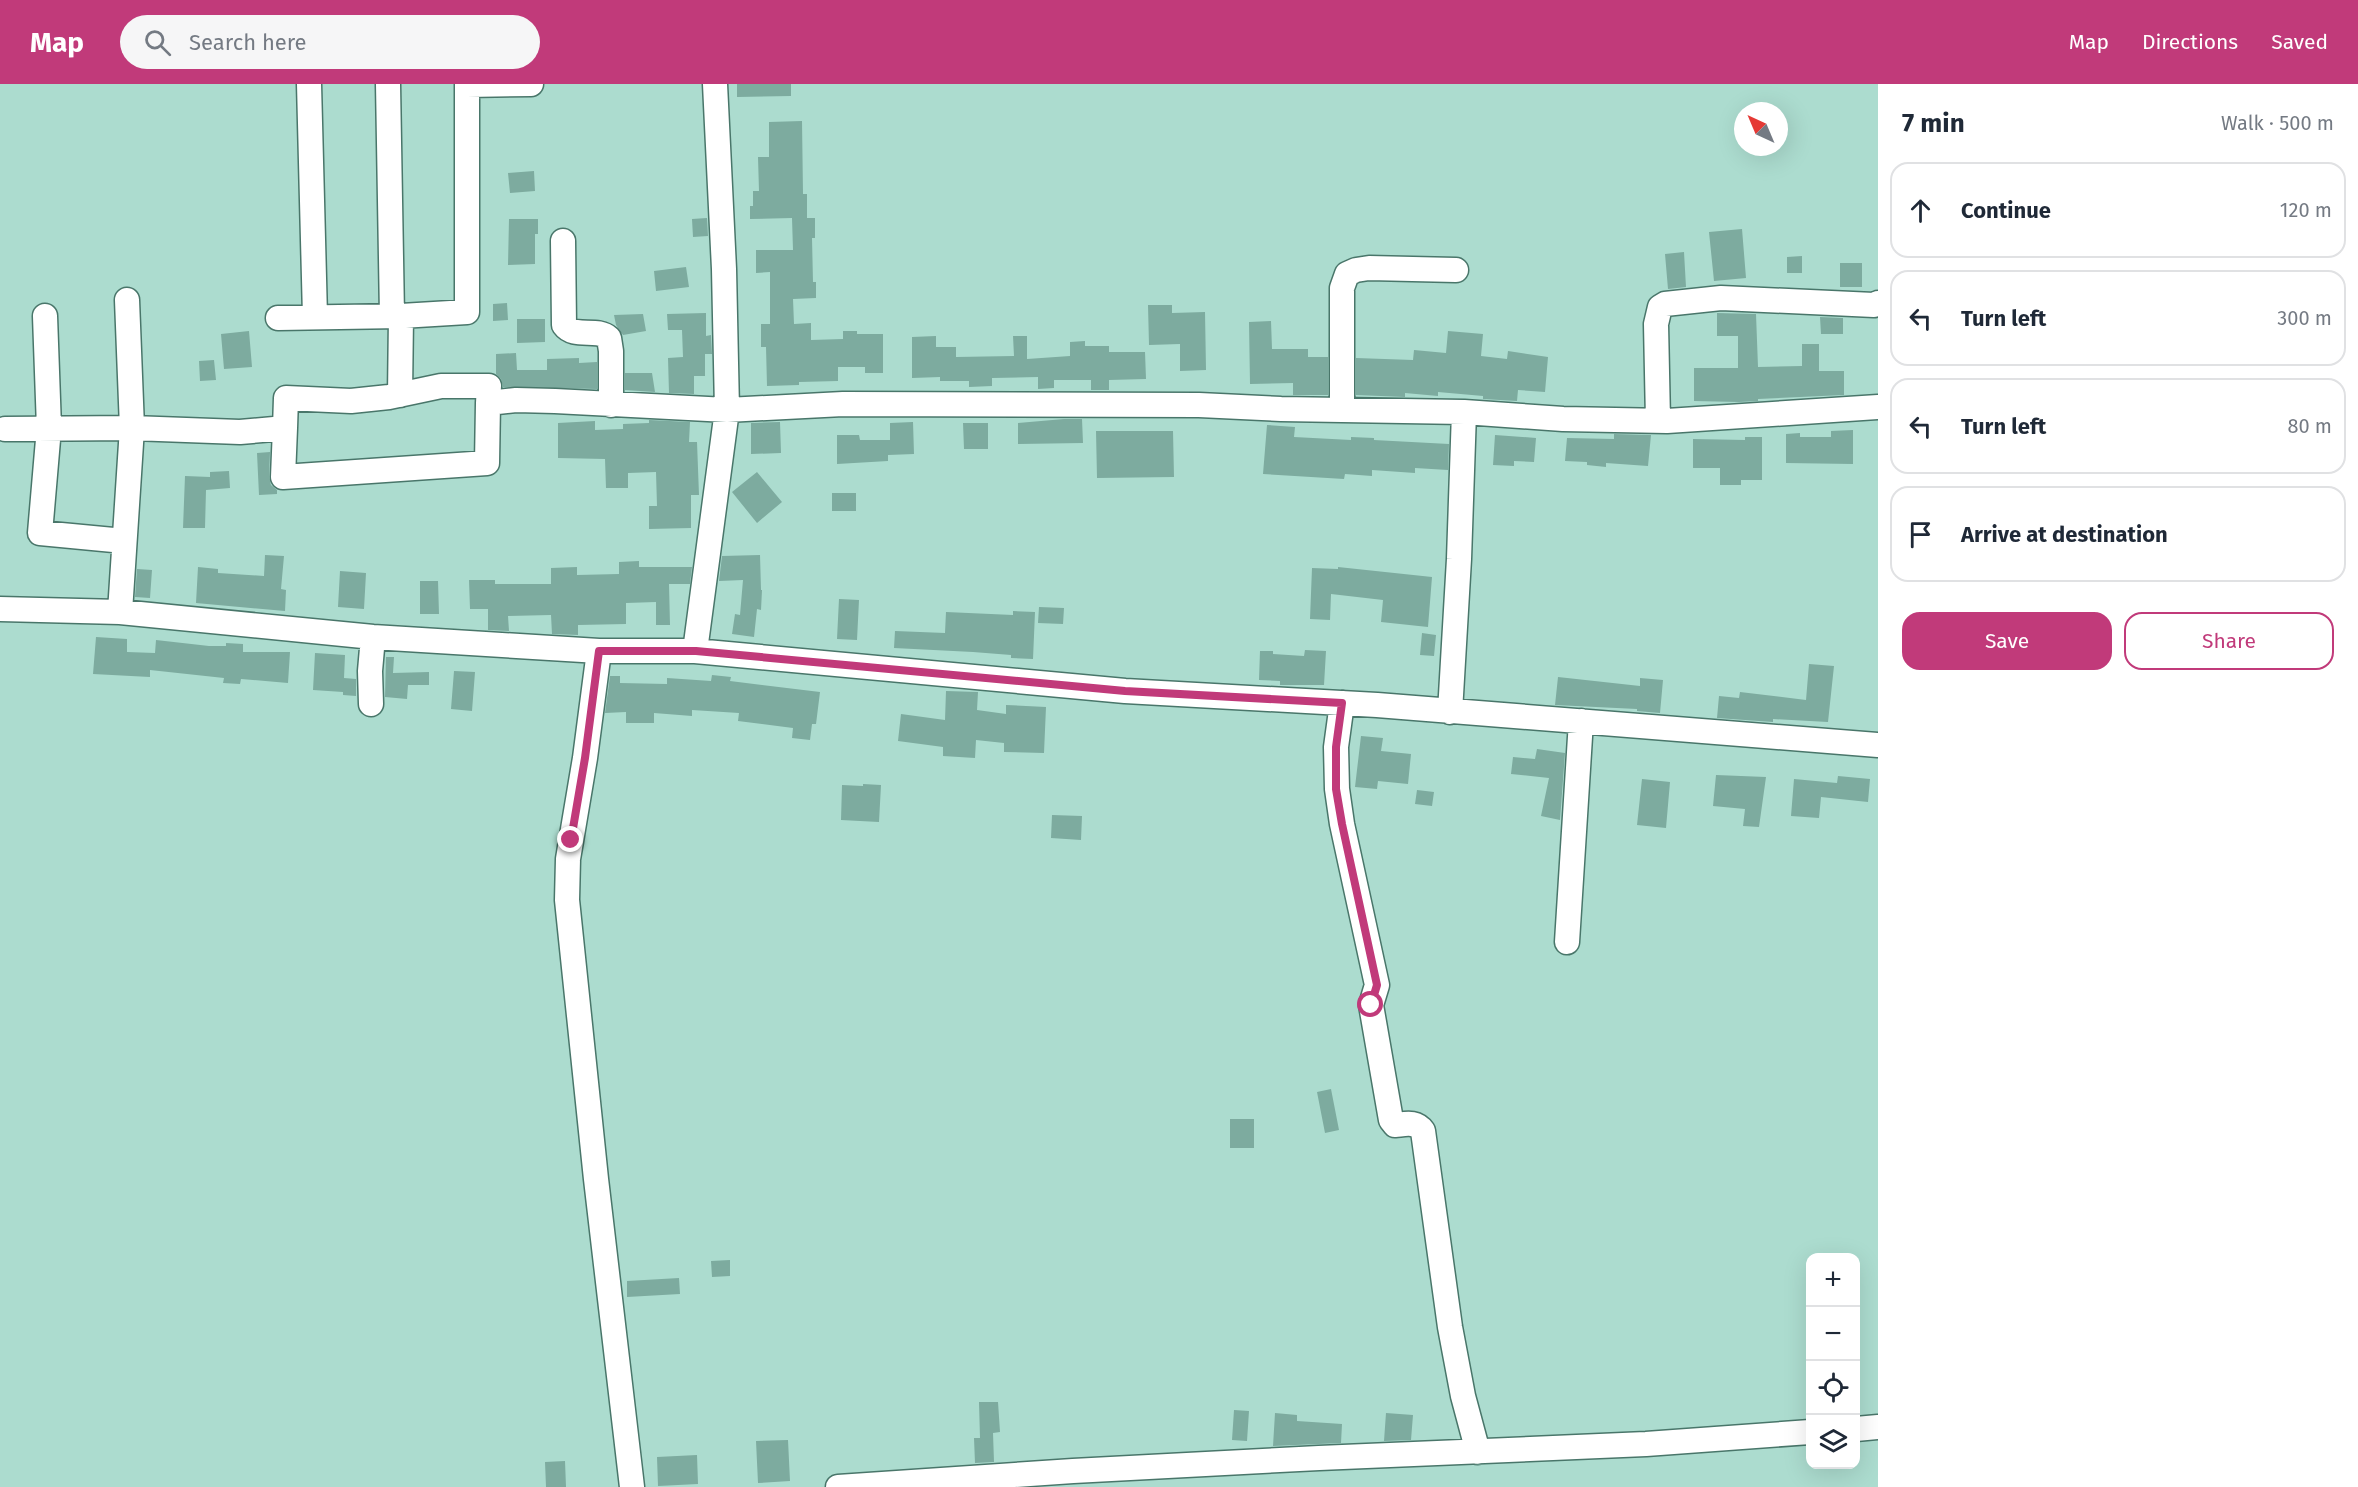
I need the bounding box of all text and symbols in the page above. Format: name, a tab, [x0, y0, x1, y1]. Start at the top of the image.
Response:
search box	[120, 15, 540, 69]
text: Map	[30, 26, 84, 59]
icon: search	[141, 26, 174, 59]
text: Search here	[189, 29, 307, 56]
text: Map	[2069, 29, 2109, 55]
text: Directions	[2142, 29, 2238, 55]
text: Saved	[2271, 29, 2328, 55]
north arrow	[1734, 102, 1788, 156]
text: 7 min	[1902, 108, 1965, 139]
text: Walk · 500 m	[2221, 111, 2334, 135]
icon: ahead	[1904, 194, 1937, 227]
text: Continue	[1961, 197, 2051, 224]
text: 120 m	[2280, 198, 2332, 222]
icon: left	[1904, 302, 1937, 335]
text: Turn left	[1961, 305, 2046, 332]
text: 300 m	[2277, 306, 2332, 330]
icon: left	[1904, 410, 1937, 443]
text: Turn left	[1961, 413, 2046, 440]
text: 80 m	[2287, 414, 2332, 438]
icon: arrive	[1904, 518, 1937, 551]
text: Arrive at destination	[1961, 521, 2168, 548]
button: Save	[1902, 612, 2112, 670]
button: Share	[2124, 612, 2334, 670]
route end	[557, 826, 583, 852]
route start	[1357, 991, 1383, 1017]
map controls	[1806, 1253, 1860, 1469]
button: +	[1806, 1253, 1860, 1307]
button: −	[1806, 1307, 1860, 1361]
button: locate	[1806, 1361, 1860, 1415]
button: layers	[1806, 1415, 1860, 1469]

